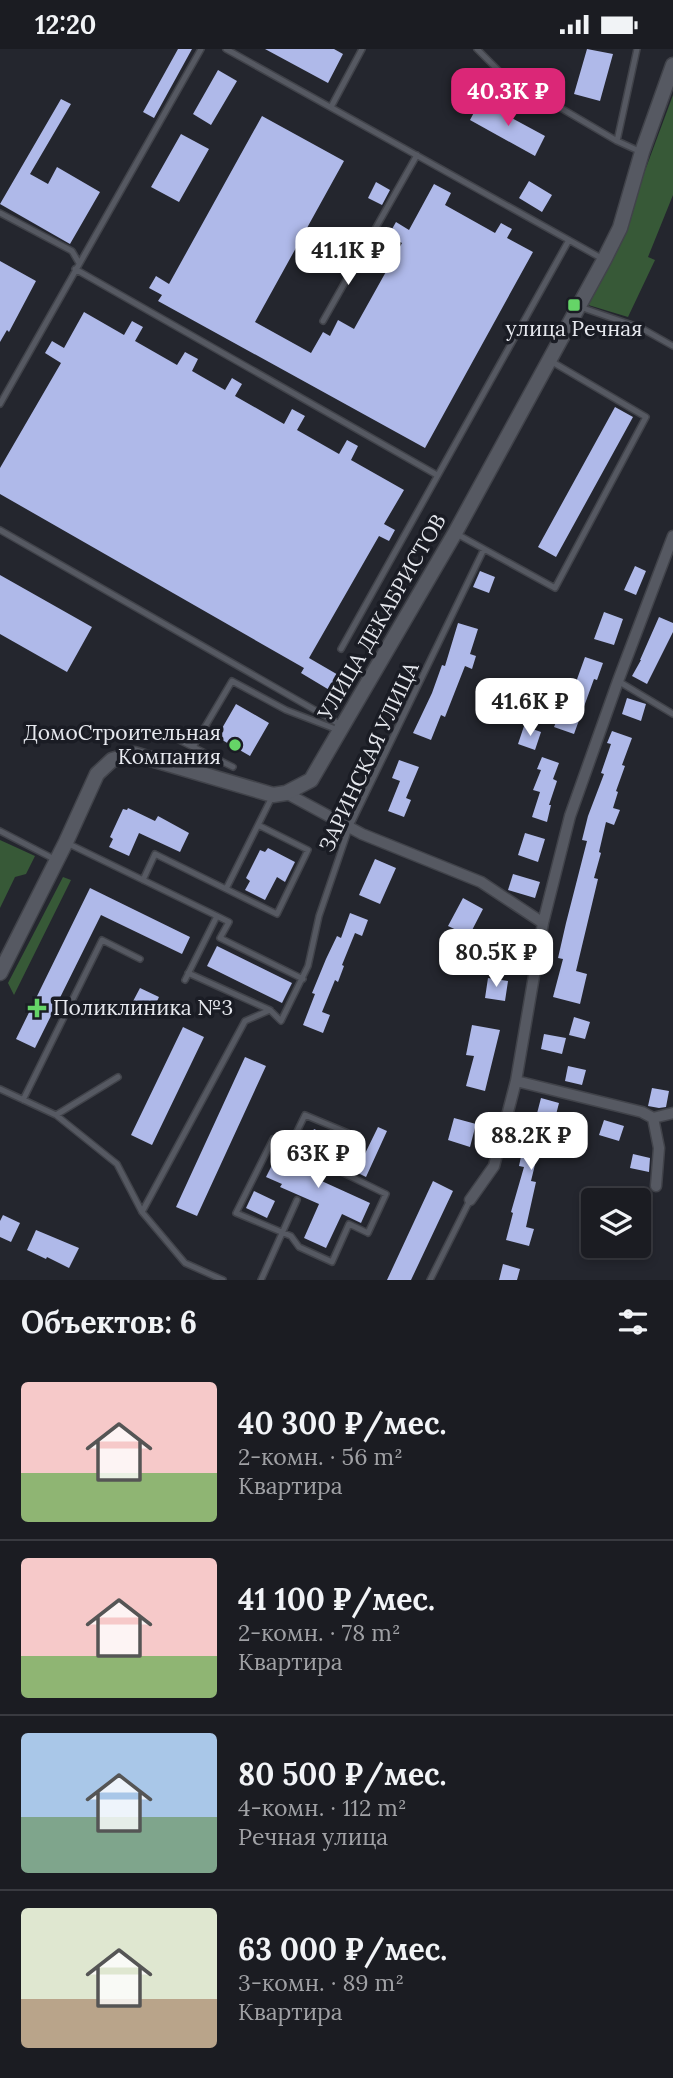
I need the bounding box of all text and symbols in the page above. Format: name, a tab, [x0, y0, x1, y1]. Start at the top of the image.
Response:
text: 12:20	[35, 8, 96, 41]
pin: 40.3K ₽	[443, 69, 573, 128]
text: 40.3K ₽	[467, 76, 549, 105]
pin: 41.1K ₽	[283, 227, 413, 287]
text: 41.1K ₽	[311, 235, 385, 264]
marker: улица Речная	[566, 297, 582, 313]
place label: улица Речная	[505, 315, 643, 342]
street label: УЛИЦА ДЕКАБРИСТОВ	[311, 509, 452, 725]
street label: ЗАРИНСКАЯ УЛИЦА	[313, 657, 425, 856]
pin: 41.6K ₽	[465, 679, 595, 738]
text: 41.6K ₽	[491, 686, 569, 715]
place label: ДомоСтроительная Компания	[23, 719, 221, 770]
marker: ДомоСтроительная Компания	[227, 737, 243, 753]
pin: 80.5K ₽	[431, 929, 561, 989]
text: 80.5K ₽	[455, 937, 537, 966]
place label: Поликлиника №3	[53, 994, 233, 1021]
marker: Поликлиника №3	[27, 998, 47, 1018]
pin: 88.2K ₽	[466, 1113, 596, 1172]
text: 88.2K ₽	[491, 1120, 571, 1149]
pin: 63K ₽	[269, 1131, 367, 1190]
text: 63K ₽	[287, 1138, 349, 1167]
map controls	[581, 1188, 651, 1258]
button: layers	[581, 1188, 651, 1258]
text: Объектов: 6	[21, 1303, 197, 1341]
icon: filters	[614, 1303, 652, 1341]
text: 40 300 ₽/мес.	[238, 1404, 446, 1442]
icon: home	[77, 1410, 161, 1494]
text: 2-комн. · 56 m²	[238, 1442, 403, 1471]
text: Квартира	[238, 1471, 343, 1500]
text: 41 100 ₽/мес.	[238, 1580, 435, 1618]
icon: home	[77, 1586, 161, 1670]
text: 2-комн. · 78 m²	[238, 1618, 401, 1647]
text: Квартира	[238, 1647, 343, 1676]
text: 80 500 ₽/мес.	[238, 1755, 447, 1793]
icon: home	[77, 1761, 161, 1845]
text: 4-комн. · 112 m²	[238, 1793, 407, 1822]
text: Речная улица	[238, 1822, 388, 1851]
text: 63 000 ₽/мес.	[238, 1930, 447, 1968]
icon: home	[77, 1936, 161, 2020]
text: 3-комн. · 89 m²	[238, 1968, 404, 1997]
text: Квартира	[238, 1997, 343, 2026]

